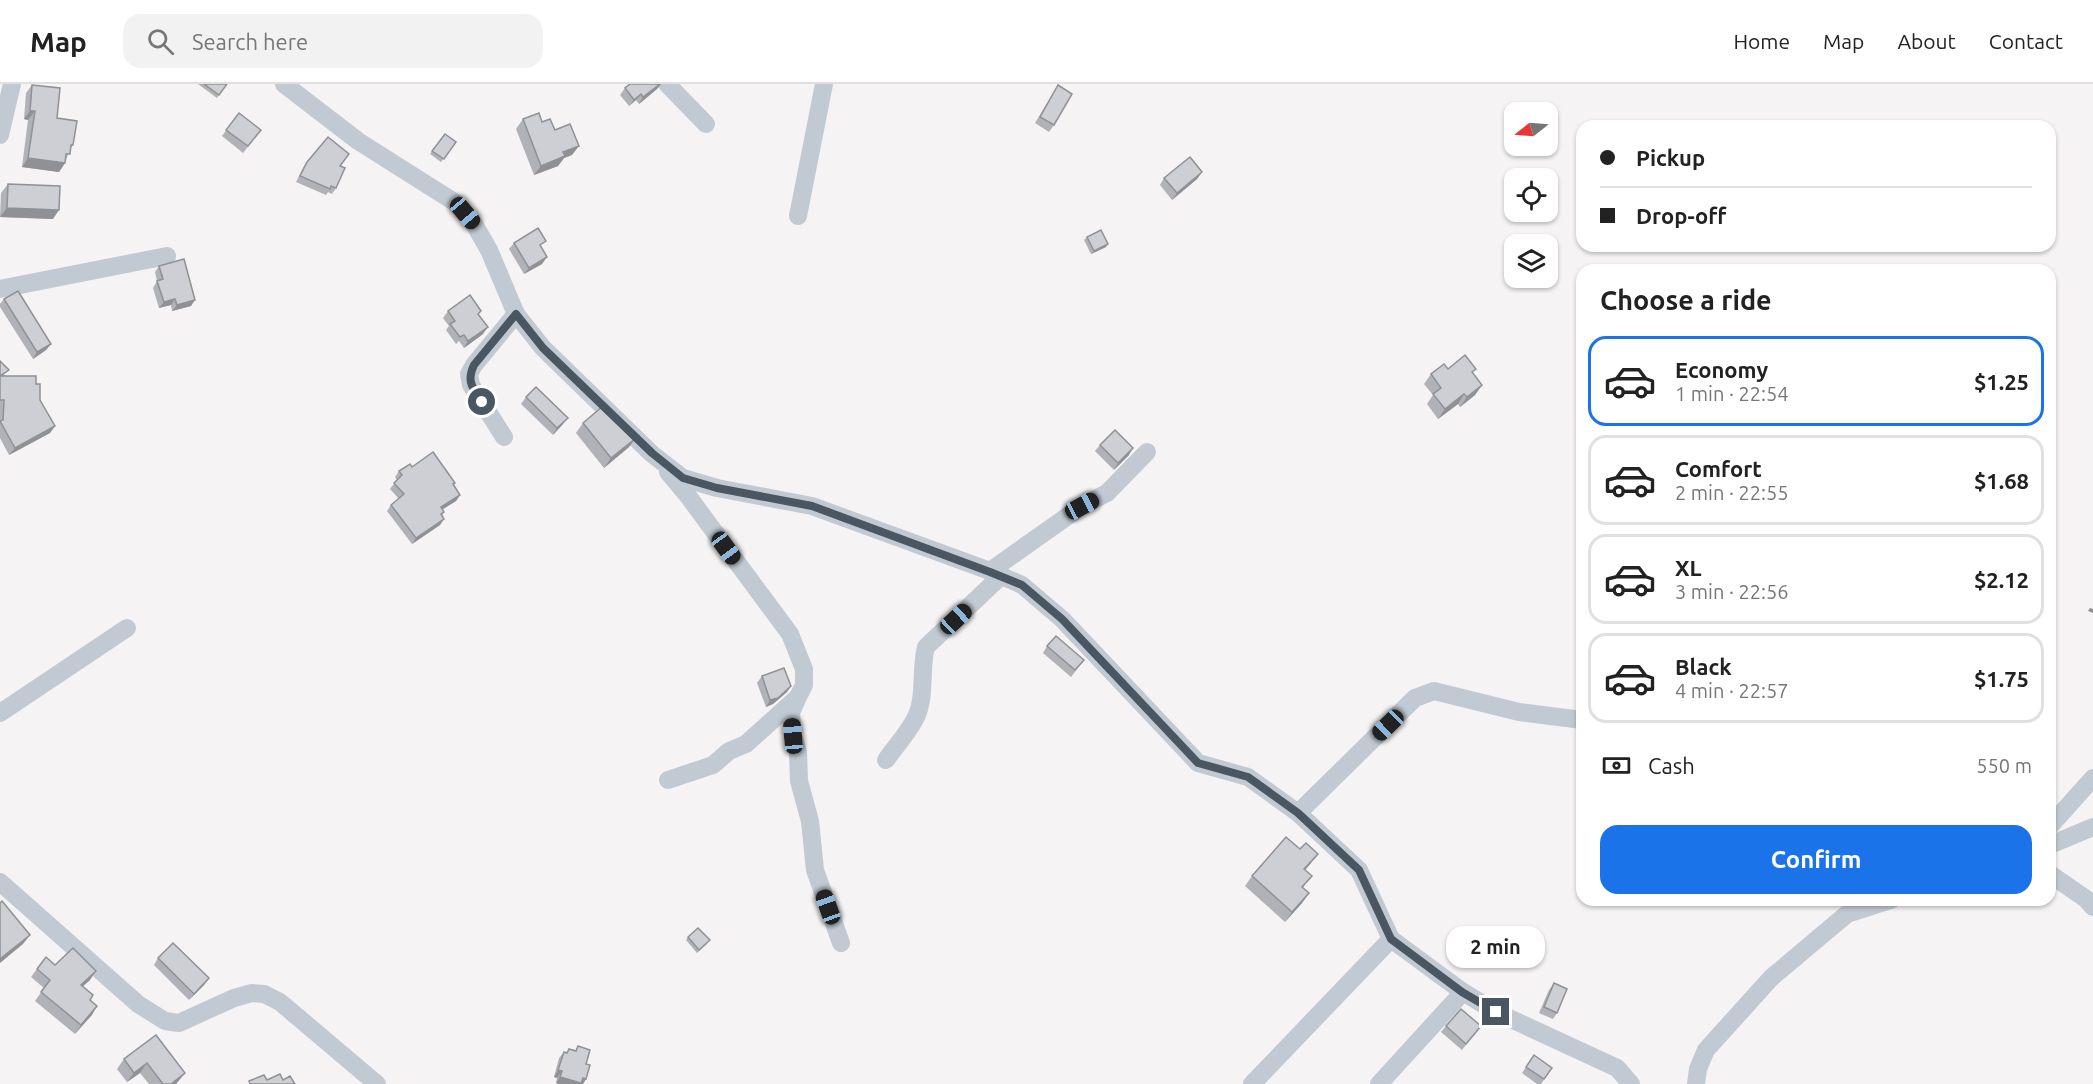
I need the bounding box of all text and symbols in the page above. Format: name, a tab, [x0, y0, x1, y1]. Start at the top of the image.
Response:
search box	[123, 14, 543, 68]
icon: search	[144, 25, 177, 58]
text: Map	[30, 26, 87, 57]
text: Search here	[192, 29, 308, 54]
text: Home	[1733, 29, 1790, 53]
text: Map	[1823, 29, 1864, 53]
text: About	[1897, 29, 1956, 53]
text: Contact	[1989, 29, 2063, 53]
north arrow	[1504, 102, 1558, 156]
map controls	[1504, 102, 1558, 288]
text: Pickup	[1636, 145, 1705, 170]
button: locate	[1504, 168, 1558, 222]
car	[447, 193, 483, 233]
text: Drop-off	[1636, 203, 1726, 228]
button: layers	[1504, 234, 1558, 288]
text: Choose a ride	[1600, 285, 1772, 315]
icon: car	[1603, 354, 1657, 408]
text: Economy	[1675, 357, 1768, 382]
text: $1.25	[1974, 369, 2029, 394]
text: 1 min · 22:54	[1675, 382, 1789, 405]
route start	[468, 388, 495, 415]
icon: car	[1603, 453, 1657, 507]
text: Comfort	[1675, 456, 1762, 481]
text: $1.68	[1974, 468, 2029, 493]
text: 2 min · 22:55	[1675, 481, 1789, 504]
car	[1062, 490, 1102, 522]
car	[708, 528, 744, 568]
icon: car	[1603, 552, 1657, 606]
text: XL	[1675, 555, 1702, 580]
text: $2.12	[1974, 567, 2029, 592]
text: 3 min · 22:56	[1675, 580, 1789, 603]
car	[937, 600, 975, 638]
icon: car	[1603, 651, 1657, 705]
text: Black	[1675, 654, 1732, 679]
text: $1.75	[1974, 666, 2029, 691]
text: 4 min · 22:57	[1675, 679, 1789, 702]
car	[1369, 706, 1407, 744]
car	[782, 717, 804, 755]
icon: cash	[1600, 749, 1633, 782]
text: Cash	[1648, 753, 1695, 778]
text: 550 m	[1976, 754, 2032, 777]
button: Confirm	[1600, 825, 2032, 894]
car	[813, 887, 843, 927]
callout: 2 min	[1446, 925, 1546, 967]
text: 2 min	[1470, 935, 1521, 958]
route end	[1482, 998, 1509, 1025]

